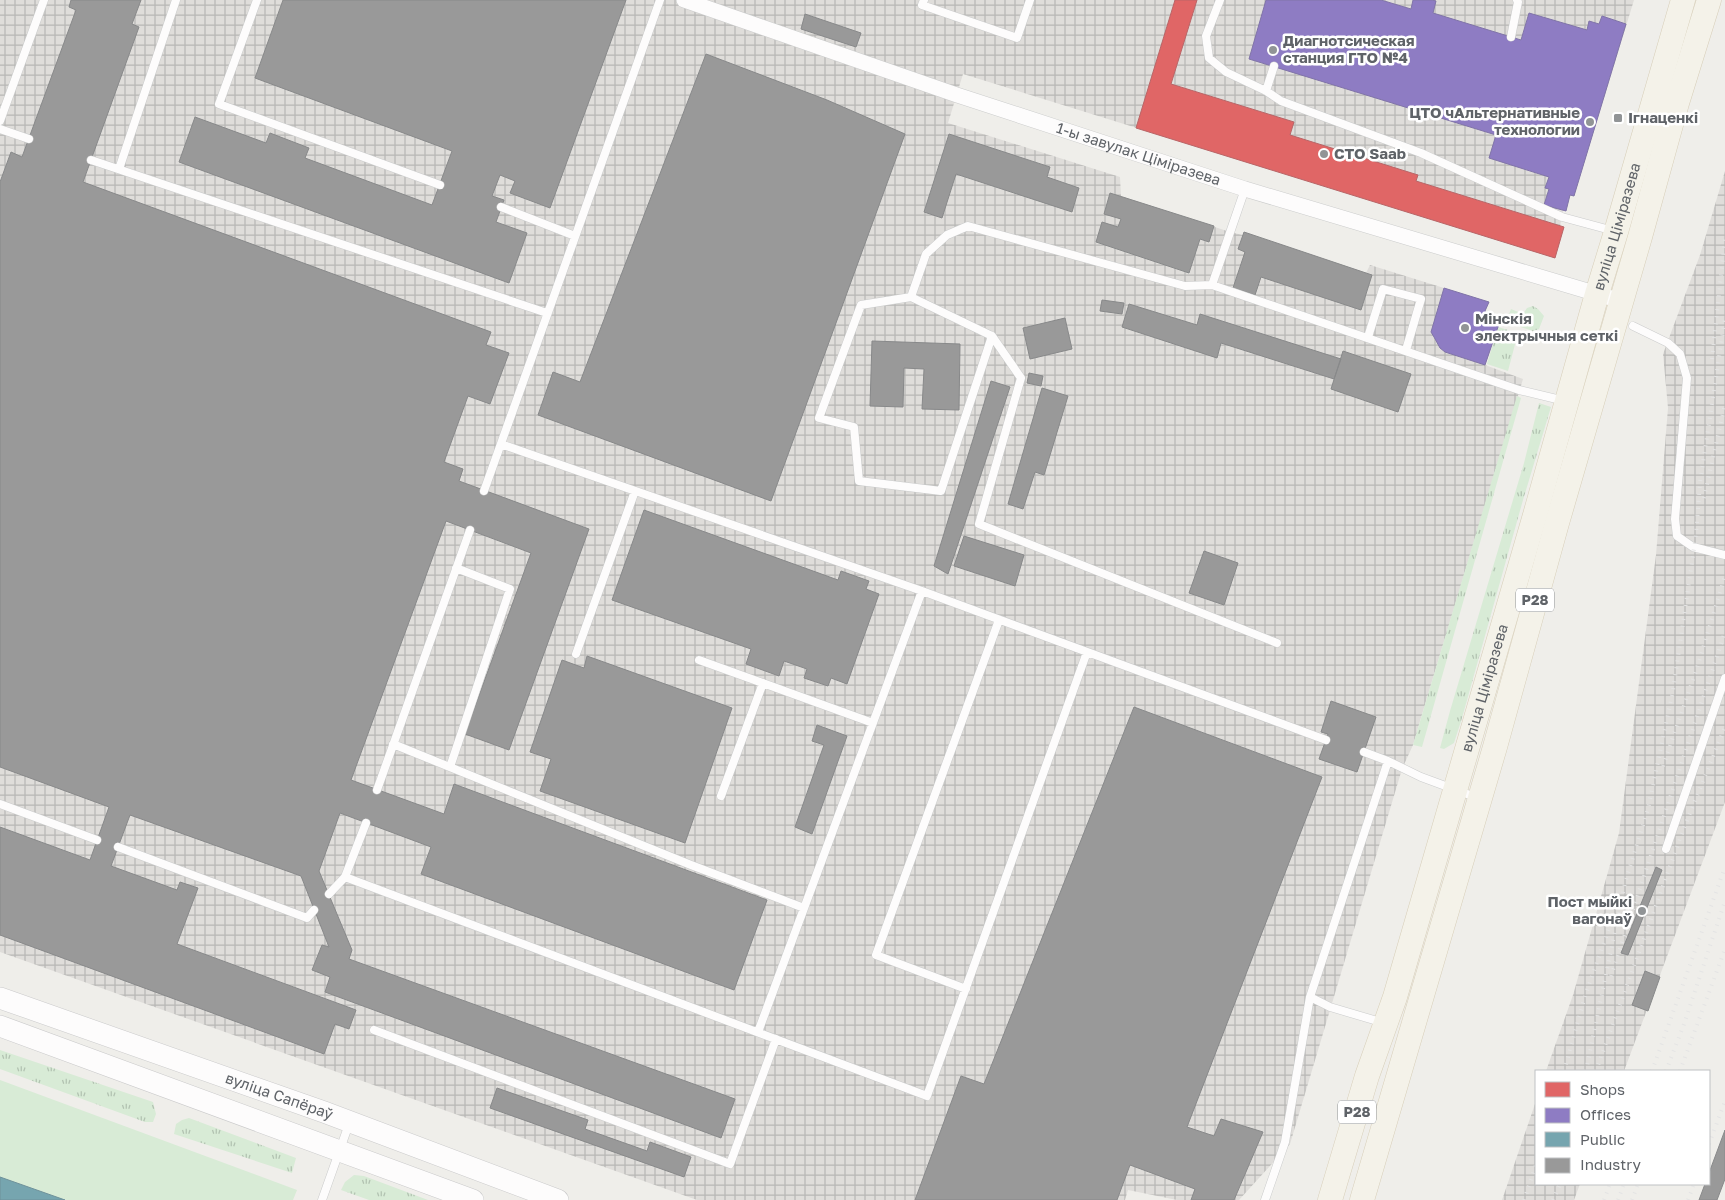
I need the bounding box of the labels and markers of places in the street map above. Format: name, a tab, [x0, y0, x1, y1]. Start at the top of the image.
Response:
place label: Диагнотсическая станция ГТО №4	[1283, 31, 1415, 66]
marker: Диагнотсическая станция ГТО №4	[1267, 44, 1279, 56]
place label: ЦТО чАльтернативные технологии	[1409, 103, 1580, 138]
place label: Ігнаценкі	[1628, 108, 1698, 126]
marker: Ігнаценкі	[1612, 112, 1624, 124]
marker: ЦТО чАльтернативные технологии	[1584, 116, 1596, 128]
place label: СТО Saab	[1334, 144, 1406, 162]
marker: СТО Saab	[1318, 148, 1330, 160]
place label: Мінскія электрычныя сеткі	[1475, 309, 1618, 344]
marker: Мінскія электрычныя сеткі	[1459, 322, 1471, 334]
place label: Пост мыйкі вагонаў	[1547, 892, 1632, 927]
marker: Пост мыйкі вагонаў	[1636, 905, 1648, 917]

